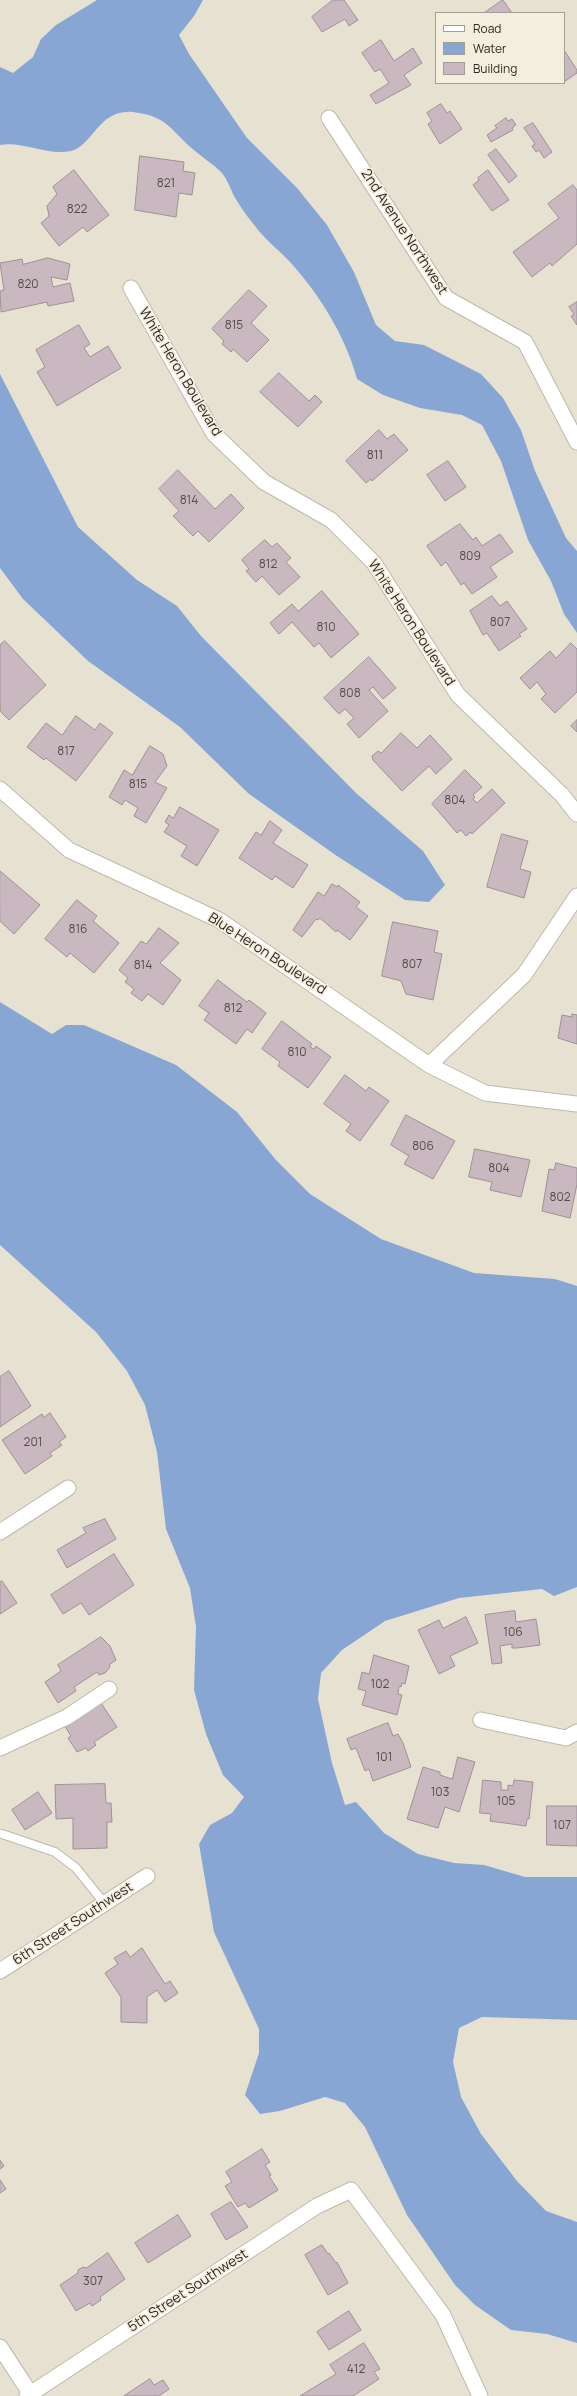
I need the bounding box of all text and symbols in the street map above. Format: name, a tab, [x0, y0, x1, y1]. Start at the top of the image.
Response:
legend	[435, 12, 565, 84]
text: Road	[473, 20, 501, 37]
text: Water	[473, 40, 506, 57]
text: Building	[473, 60, 517, 77]
street label: 2nd Avenue Northwest	[357, 166, 451, 298]
house number: 821	[157, 177, 175, 191]
house number: 822	[67, 203, 87, 217]
house number: 820	[17, 278, 39, 292]
street label: White Heron Boulevard	[135, 305, 225, 439]
house number: 815	[225, 319, 243, 333]
house number: 811	[367, 449, 383, 463]
house number: 814	[180, 494, 198, 508]
house number: 809	[459, 550, 481, 564]
street label: White Heron Boulevard	[364, 557, 458, 689]
house number: 812	[259, 558, 277, 572]
house number: 807	[490, 616, 510, 630]
house number: 810	[317, 621, 335, 635]
house number: 808	[339, 687, 361, 701]
house number: 817	[57, 745, 75, 759]
house number: 815	[129, 778, 147, 792]
house number: 804	[444, 794, 466, 808]
street label: Blue Heron Boulevard	[205, 910, 329, 998]
house number: 816	[68, 923, 88, 937]
house number: 807	[402, 958, 422, 972]
house number: 814	[134, 959, 152, 973]
house number: 812	[224, 1002, 242, 1016]
house number: 810	[288, 1046, 306, 1060]
house number: 806	[412, 1140, 434, 1154]
house number: 804	[488, 1162, 510, 1176]
house number: 802	[549, 1191, 571, 1205]
house number: 201	[24, 1436, 42, 1450]
house number: 106	[503, 1626, 523, 1640]
house number: 102	[371, 1678, 389, 1692]
house number: 101	[376, 1751, 392, 1765]
house number: 103	[431, 1786, 449, 1800]
house number: 105	[497, 1795, 515, 1809]
house number: 107	[553, 1819, 571, 1833]
street label: 6th Street Southwest	[10, 1879, 136, 1969]
street label: 5th Street Southwest	[125, 2246, 251, 2336]
house number: 307	[83, 2275, 103, 2289]
house number: 412	[347, 2363, 365, 2377]

